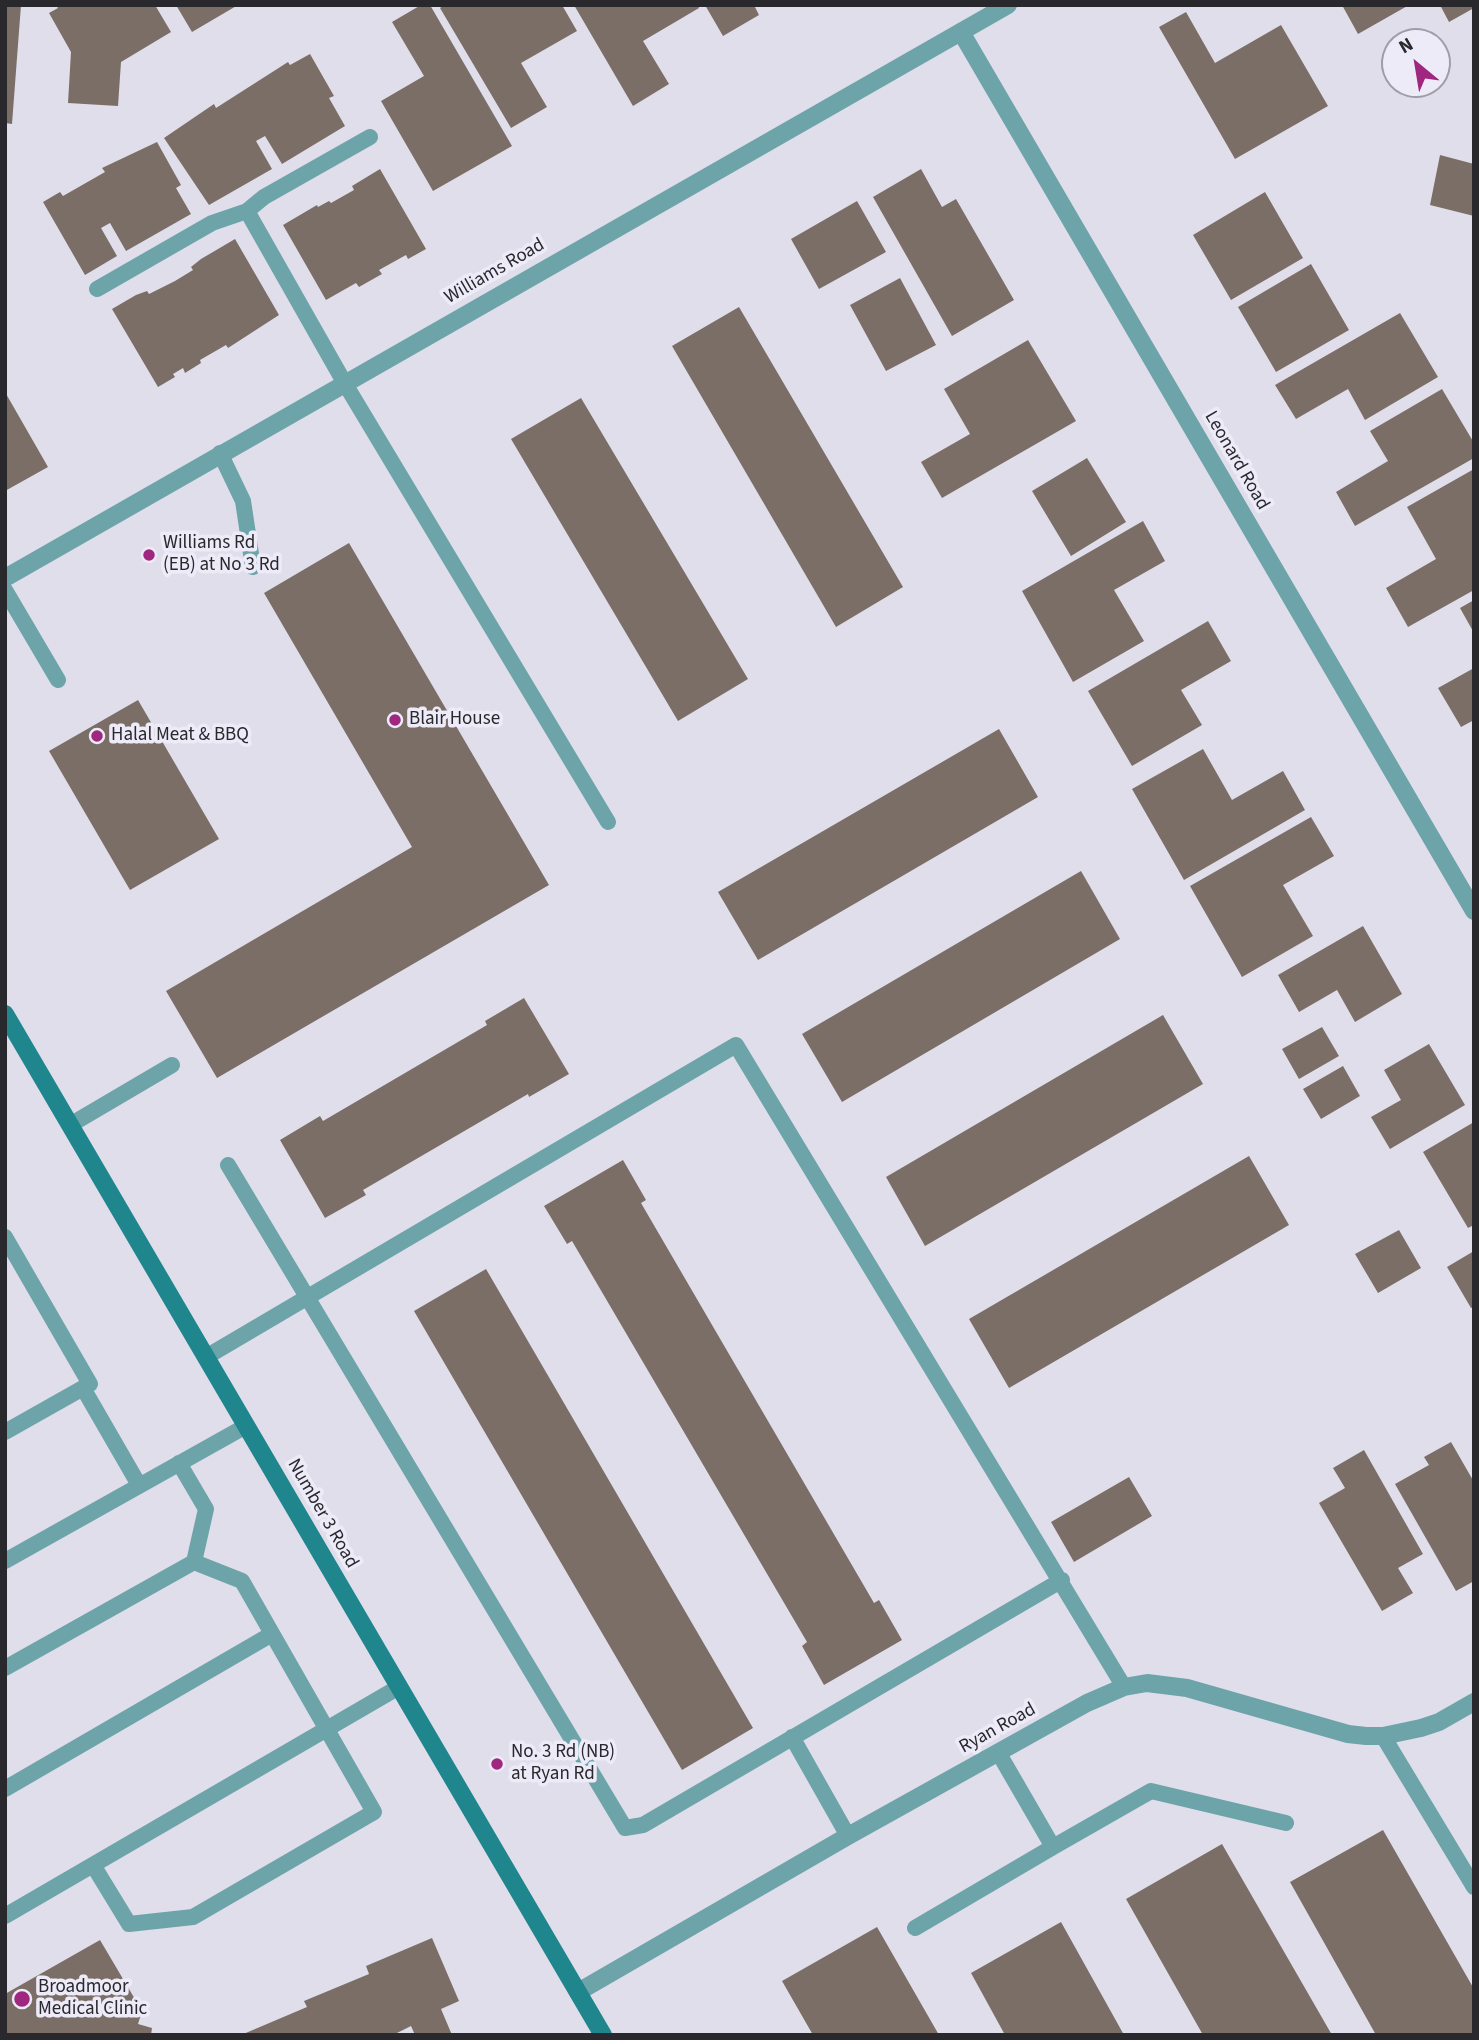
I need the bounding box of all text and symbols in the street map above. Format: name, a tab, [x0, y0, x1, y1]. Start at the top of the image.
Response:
north arrow	[1381, 28, 1451, 98]
text: N	[1394, 31, 1418, 61]
street label: Williams Road	[441, 234, 549, 310]
street label: Leonard Road	[1199, 408, 1273, 514]
place label: Williams Rd (EB) at No 3 Rd	[163, 533, 280, 577]
marker: Williams Rd (EB) at No 3 Rd	[141, 547, 157, 563]
place label: Blair House	[409, 709, 500, 731]
marker: Blair House	[387, 712, 403, 728]
place label: Halal Meat & BBQ	[111, 725, 249, 747]
marker: Halal Meat & BBQ	[89, 728, 105, 744]
street label: Number 3 Road	[281, 1455, 363, 1573]
street label: Ryan Road	[956, 1699, 1040, 1759]
place label: No. 3 Rd (NB) at Ryan Rd	[511, 1742, 615, 1786]
marker: No. 3 Rd (NB) at Ryan Rd	[489, 1756, 505, 1772]
place label: Broadmoor Medical Clinic	[38, 1977, 147, 2021]
marker: Broadmoor Medical Clinic	[12, 1989, 32, 2009]

